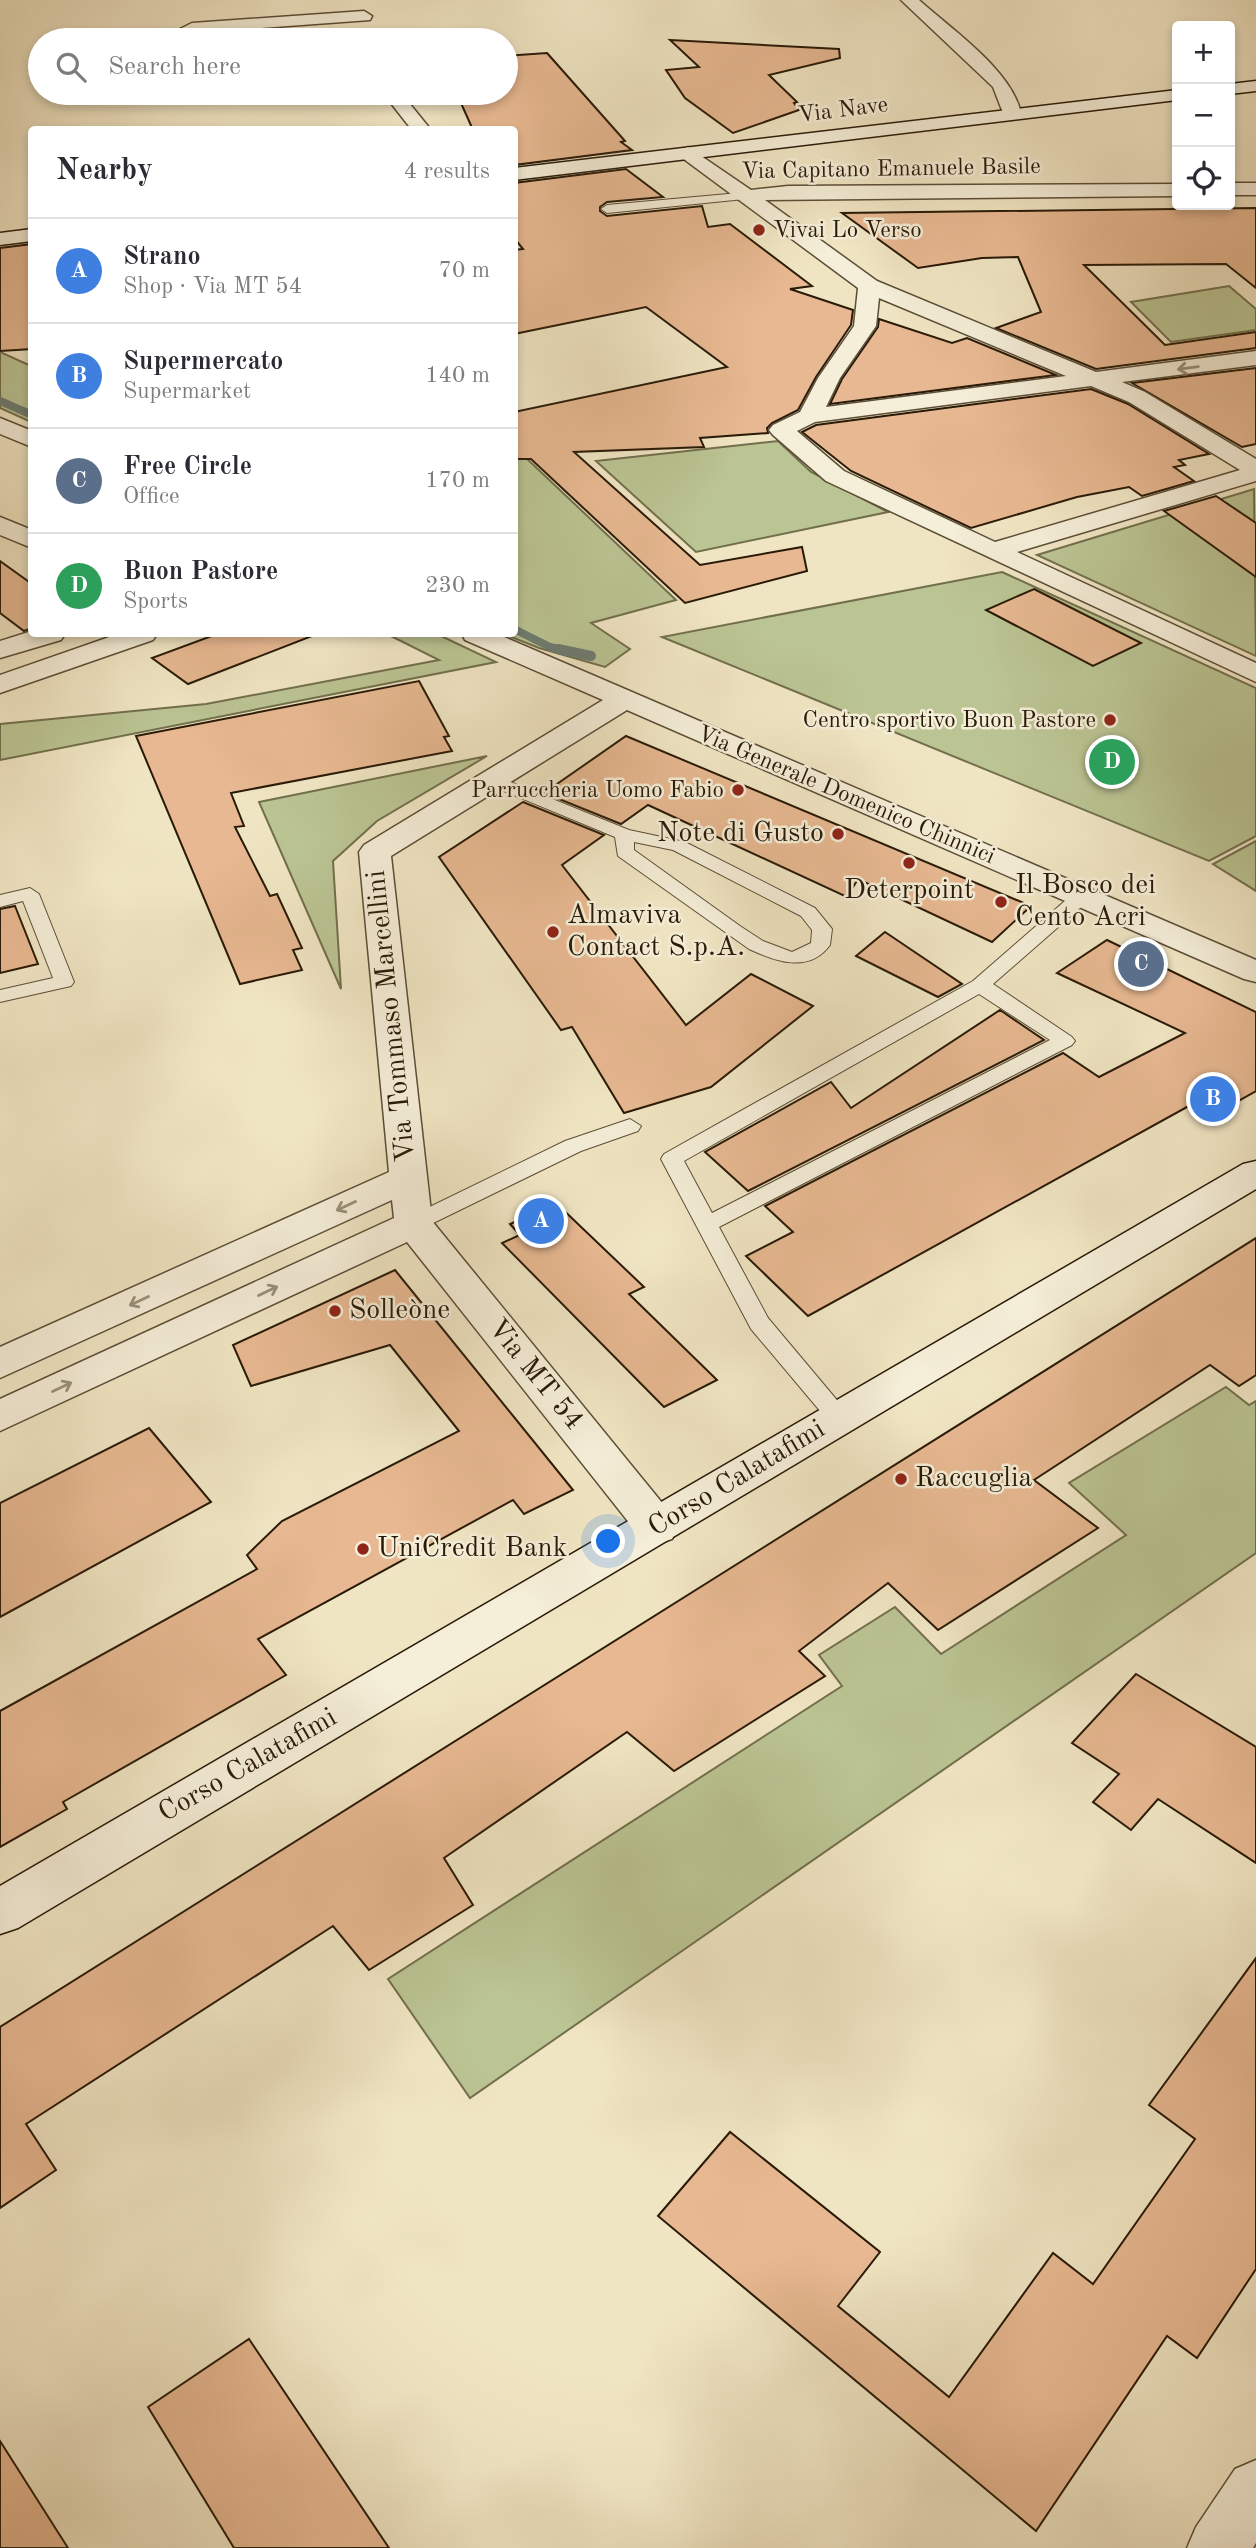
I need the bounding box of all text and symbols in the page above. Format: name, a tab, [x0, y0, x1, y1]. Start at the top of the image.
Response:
map controls	[1172, 21, 1235, 210]
button: +	[1172, 21, 1235, 84]
search box	[28, 28, 518, 105]
icon: search	[52, 48, 90, 86]
text: Search here	[108, 54, 241, 80]
button: −	[1172, 84, 1235, 147]
street label: Via Nave	[797, 93, 889, 127]
button: locate	[1172, 147, 1235, 210]
street label: Via Capitano Emanuele Basile	[741, 155, 1041, 183]
text: Nearby	[56, 156, 153, 186]
text: 4 results	[404, 160, 490, 183]
place label: Vivai Lo Verso	[773, 219, 922, 242]
marker: Vivai Lo Verso	[751, 222, 767, 238]
text: Strano	[123, 244, 201, 270]
text: A	[70, 259, 88, 282]
text: 70 m	[439, 259, 490, 282]
text: Shop · Via MT 54	[123, 275, 302, 298]
text: Supermercato	[123, 349, 283, 375]
one-way arrow	[1178, 362, 1200, 375]
text: B	[71, 364, 87, 387]
text: 140 m	[425, 364, 490, 387]
text: Supermarket	[123, 380, 251, 403]
text: Free Circle	[123, 454, 252, 480]
text: C	[71, 469, 87, 492]
text: 170 m	[425, 469, 490, 492]
text: Office	[123, 485, 180, 508]
text: Buon Pastore	[123, 559, 278, 585]
text: D	[70, 574, 88, 597]
text: 230 m	[425, 574, 490, 597]
text: Sports	[123, 590, 188, 613]
place label: Centro sportivo Buon Pastore	[802, 709, 1096, 732]
marker: Centro sportivo Buon Pastore	[1102, 712, 1118, 728]
street label: Via Generale Domenico Chinnici	[694, 722, 998, 868]
pin: D	[1089, 736, 1135, 788]
place label: Parruccheria Uomo Fabio	[471, 779, 724, 802]
marker: Parruccheria Uomo Fabio	[730, 782, 746, 798]
place label: Note di Gusto	[657, 820, 824, 848]
marker: Note di Gusto	[830, 826, 846, 842]
marker: Deterpoint	[901, 855, 917, 871]
street label: Via Tommaso Marcellini	[363, 869, 421, 1163]
place label: Il Bosco dei Cento Acri	[1015, 872, 1156, 932]
place label: Deterpoint	[844, 877, 974, 905]
marker: Il Bosco dei Cento Acri	[993, 894, 1009, 910]
place label: Almaviva Contact S.p.A.	[567, 902, 745, 962]
marker: Almaviva Contact S.p.A.	[545, 924, 561, 940]
pin: C	[1118, 938, 1164, 990]
pin: B	[1190, 1073, 1236, 1125]
pin: A	[518, 1195, 564, 1247]
one-way arrow	[336, 1200, 357, 1213]
one-way arrow	[257, 1284, 278, 1298]
one-way arrow	[129, 1295, 150, 1308]
place label: Solleòne	[349, 1297, 450, 1325]
marker: Solleòne	[327, 1303, 343, 1319]
street label: Via MT 54	[482, 1314, 588, 1436]
one-way arrow	[51, 1380, 72, 1394]
street label: Corso Calatafimi	[644, 1415, 830, 1543]
place label: Raccuglia	[915, 1465, 1032, 1493]
marker: Raccuglia	[893, 1471, 909, 1487]
your location	[591, 1524, 625, 1558]
place label: UniCredit Bank	[377, 1535, 567, 1563]
marker: UniCredit Bank	[355, 1541, 371, 1557]
street label: Corso Calatafimi	[154, 1704, 342, 1828]

